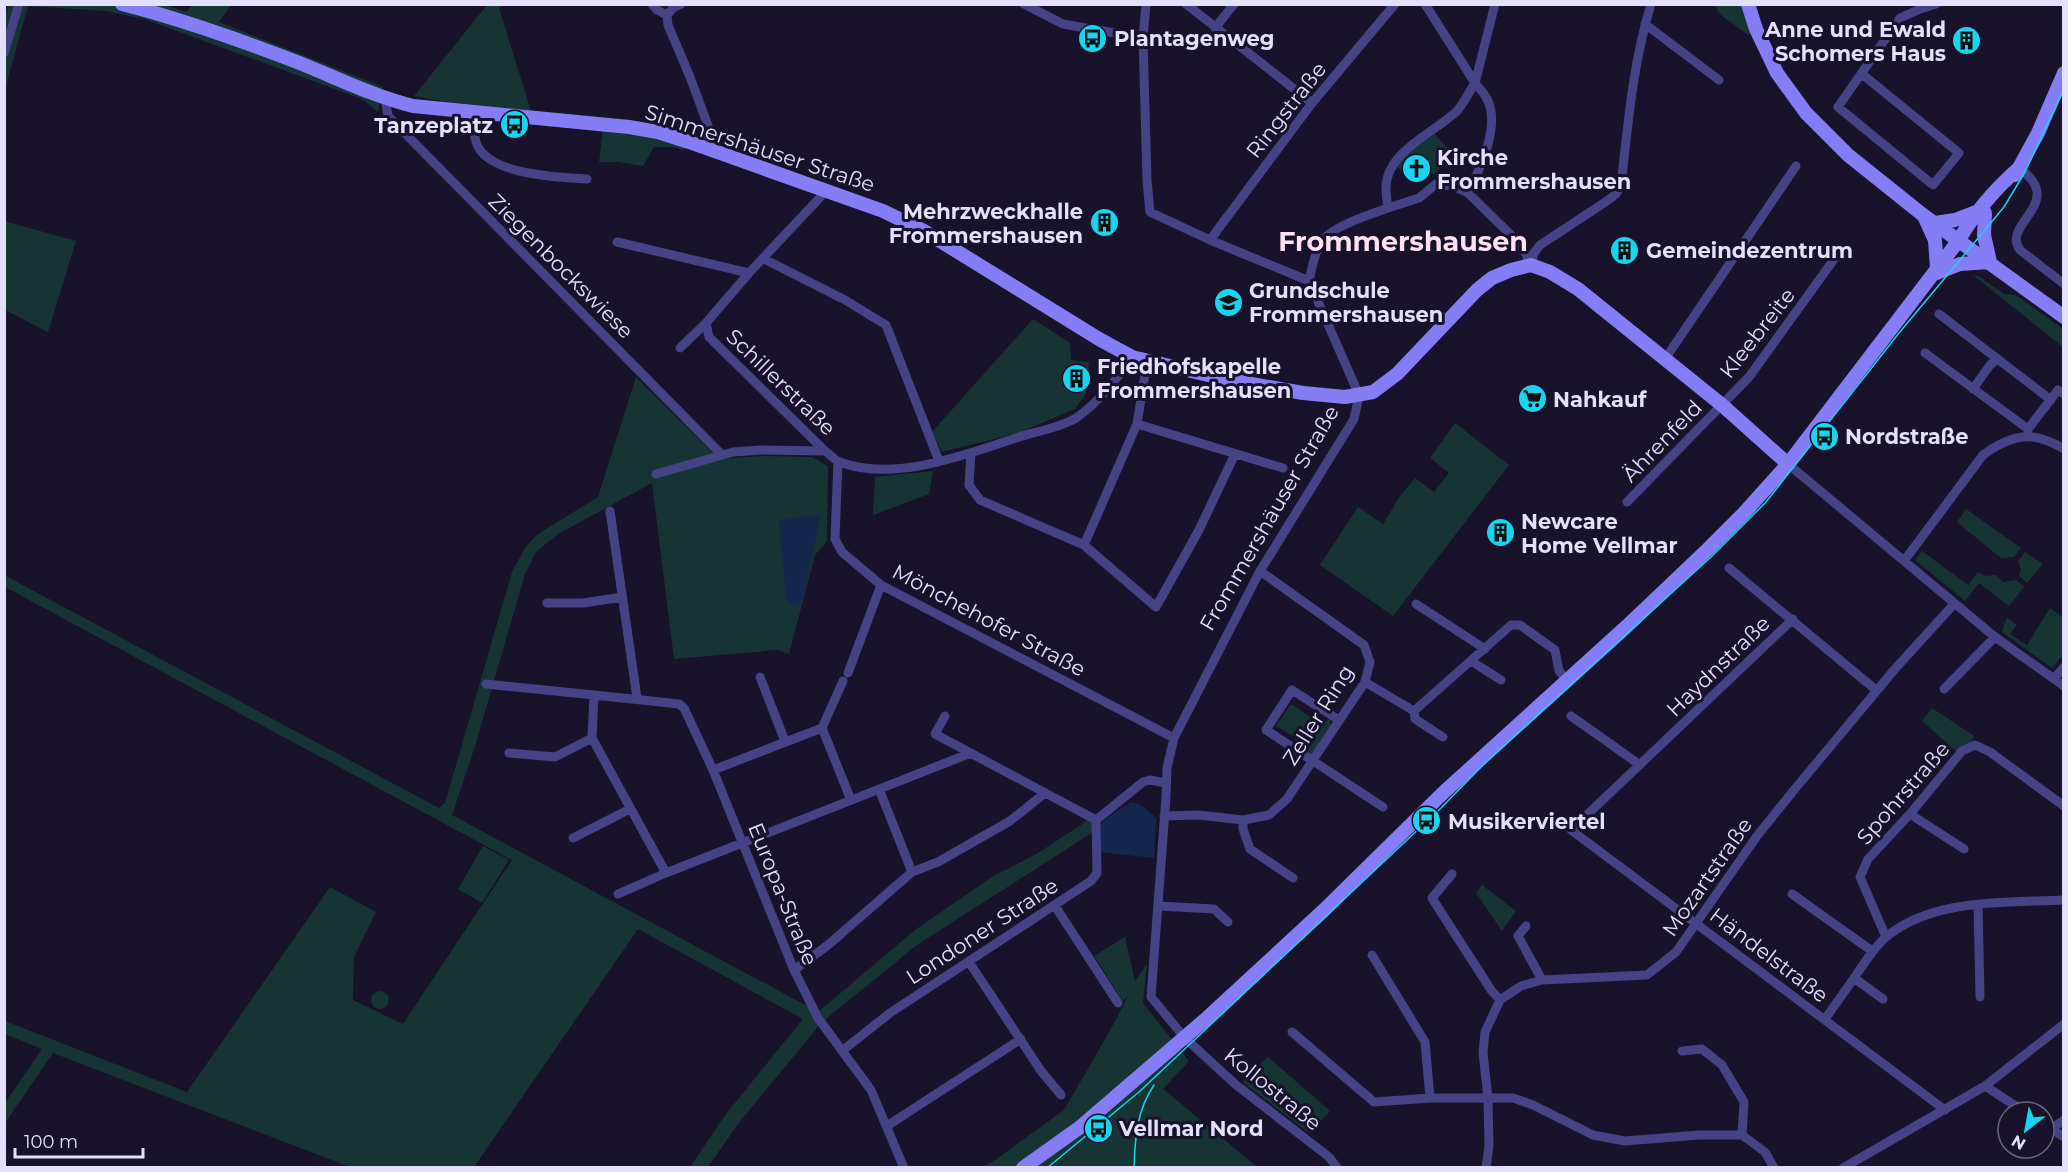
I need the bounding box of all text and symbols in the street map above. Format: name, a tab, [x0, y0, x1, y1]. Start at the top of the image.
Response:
place label: Anne und Ewald Schomers Haus	[1764, 17, 1946, 66]
bus stop icon: Plantagenweg	[1077, 22, 1109, 54]
building icon: Anne und Ewald Schomers Haus	[1951, 25, 1983, 57]
place label: Plantagenweg	[1114, 26, 1275, 51]
street label: Ringstraße	[1241, 57, 1331, 163]
street label: Simmershäuser Straße	[642, 99, 878, 197]
bus stop icon: Tanzeplatz	[498, 109, 530, 141]
place label: Tanzeplatz	[374, 113, 493, 138]
place label: Kirche Frommershausen	[1437, 145, 1631, 194]
church icon: Kirche Frommershausen	[1400, 153, 1432, 185]
street label: Ziegenbockswiese	[483, 188, 639, 344]
place label: Mehrzweckhalle Frommershausen	[889, 199, 1083, 248]
building icon: Mehrzweckhalle Frommershausen	[1088, 207, 1120, 239]
district label: Frommershausen	[1278, 225, 1528, 258]
building icon: Gemeindezentrum	[1609, 234, 1641, 266]
place label: Gemeindezentrum	[1646, 238, 1853, 263]
place label: Grundschule Frommershausen	[1249, 278, 1443, 327]
street label: Kleebreite	[1714, 283, 1800, 383]
school or university icon: Grundschule Frommershausen	[1212, 286, 1244, 318]
street label: Schillerstraße	[721, 324, 841, 440]
place label: Friedhofskapelle Frommershausen	[1097, 354, 1291, 403]
building icon: Friedhofskapelle Frommershausen	[1060, 362, 1092, 394]
supermarket icon: Nahkauf	[1516, 383, 1548, 415]
place label: Nahkauf	[1553, 387, 1647, 412]
street label: Ährenfeld	[1617, 395, 1707, 487]
street label: Frommershäuser Straße	[1194, 401, 1344, 635]
bus stop icon: Nordstraße	[1808, 420, 1840, 452]
place label: Nordstraße	[1845, 424, 1968, 449]
place label: Newcare Home Vellmar	[1521, 509, 1677, 558]
building icon: Newcare Home Vellmar	[1484, 517, 1516, 549]
street label: Mönchehofer Straße	[888, 558, 1090, 682]
street label: Haydnstraße	[1661, 610, 1775, 722]
street label: Zeller Ring	[1277, 660, 1359, 770]
street label: Spohrstraße	[1851, 736, 1955, 850]
bus stop icon: Musikerviertel	[1411, 805, 1443, 837]
place label: Musikerviertel	[1448, 809, 1606, 834]
street label: Mozartstraße	[1657, 813, 1757, 941]
street label: Europa-Straße	[743, 819, 823, 969]
street label: Londoner Straße	[901, 873, 1063, 989]
street label: Händelstraße	[1705, 902, 1833, 1008]
street label: Kollostraße	[1219, 1042, 1327, 1136]
north arrow	[1996, 1100, 2056, 1160]
bus stop icon: Vellmar Nord	[1082, 1112, 1114, 1144]
place label: Vellmar Nord	[1118, 1116, 1264, 1141]
scale bar	[15, 1121, 142, 1159]
text: 100 m	[24, 1131, 78, 1153]
text: N	[2008, 1131, 2029, 1154]

